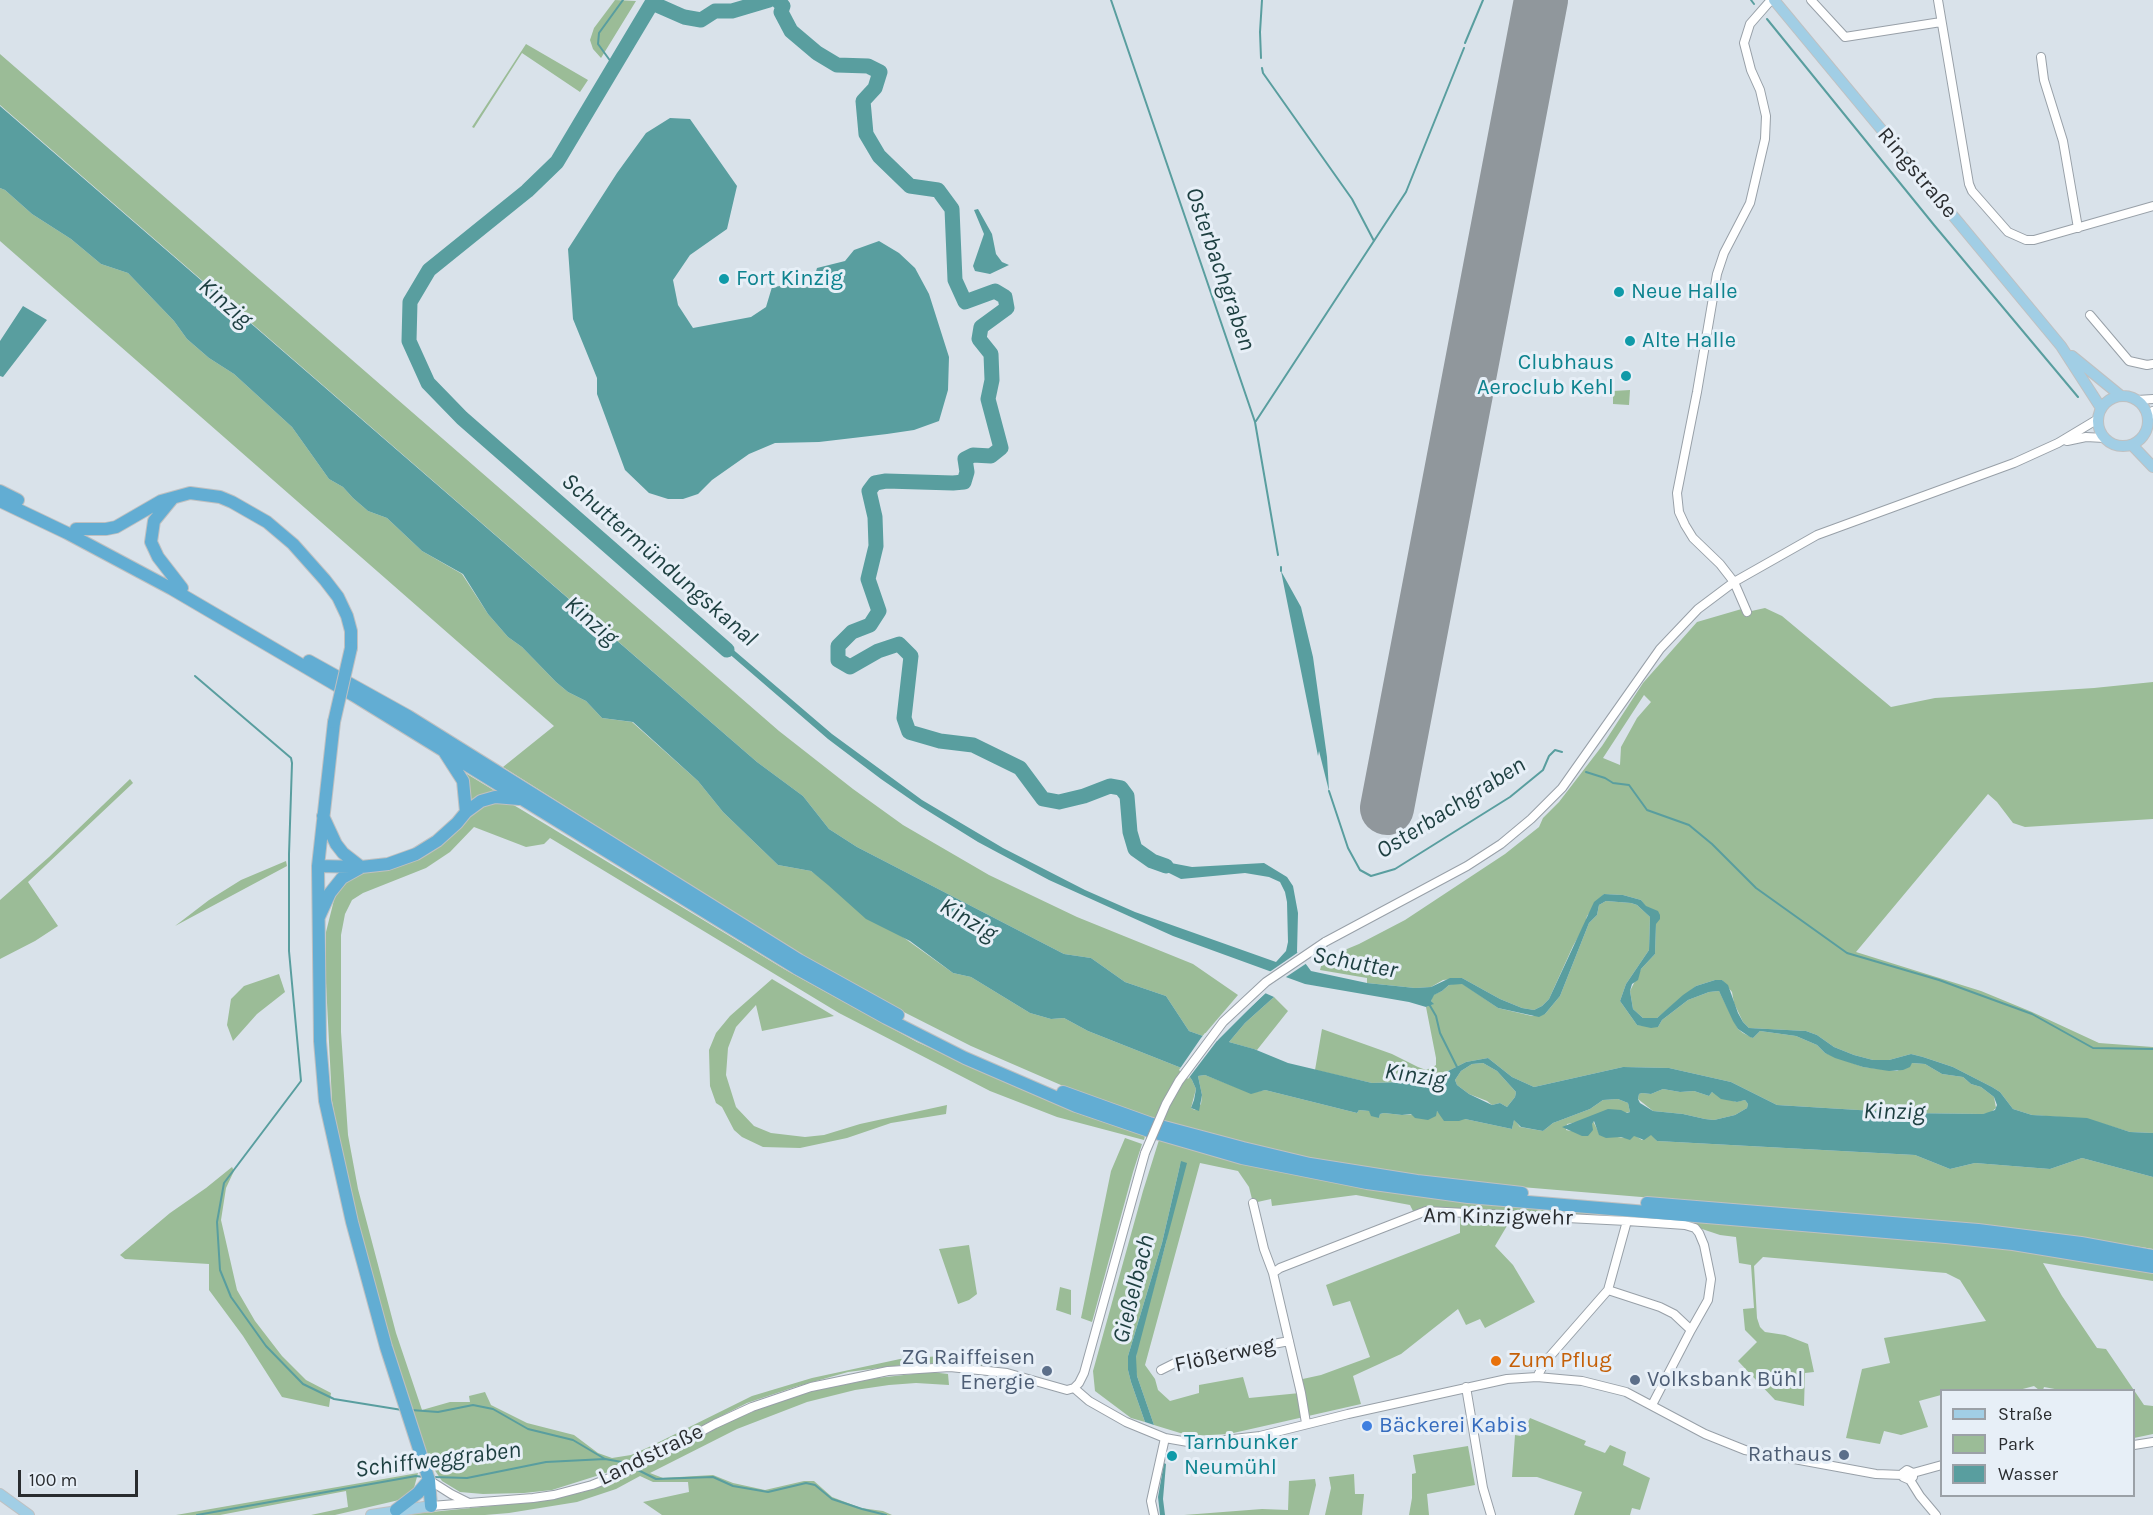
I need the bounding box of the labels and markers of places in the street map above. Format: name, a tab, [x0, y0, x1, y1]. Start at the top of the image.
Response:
place label: Fort Kinzig	[736, 266, 843, 292]
marker: Fort Kinzig	[717, 272, 731, 286]
place label: Neue Halle	[1631, 279, 1738, 305]
marker: Neue Halle	[1612, 285, 1626, 299]
place label: Alte Halle	[1642, 328, 1736, 354]
marker: Alte Halle	[1623, 334, 1637, 348]
place label: Clubhaus Aeroclub Kehl	[1477, 350, 1614, 402]
marker: Clubhaus Aeroclub Kehl	[1619, 369, 1633, 383]
place label: ZG Raiffeisen Energie	[901, 1345, 1035, 1396]
place label: Zum Pflug	[1508, 1348, 1612, 1374]
marker: Zum Pflug	[1489, 1354, 1503, 1368]
marker: ZG Raiffeisen Energie	[1040, 1364, 1054, 1378]
place label: Volksbank Bühl	[1647, 1367, 1803, 1393]
marker: Volksbank Bühl	[1628, 1373, 1642, 1387]
place label: Bäckerei Kabis	[1379, 1413, 1527, 1439]
marker: Bäckerei Kabis	[1360, 1419, 1374, 1433]
place label: Tarnbunker Neumühl	[1184, 1430, 1298, 1482]
place label: Rathaus	[1748, 1442, 1832, 1468]
marker: Rathaus	[1837, 1448, 1851, 1462]
marker: Tarnbunker Neumühl	[1165, 1449, 1179, 1463]

